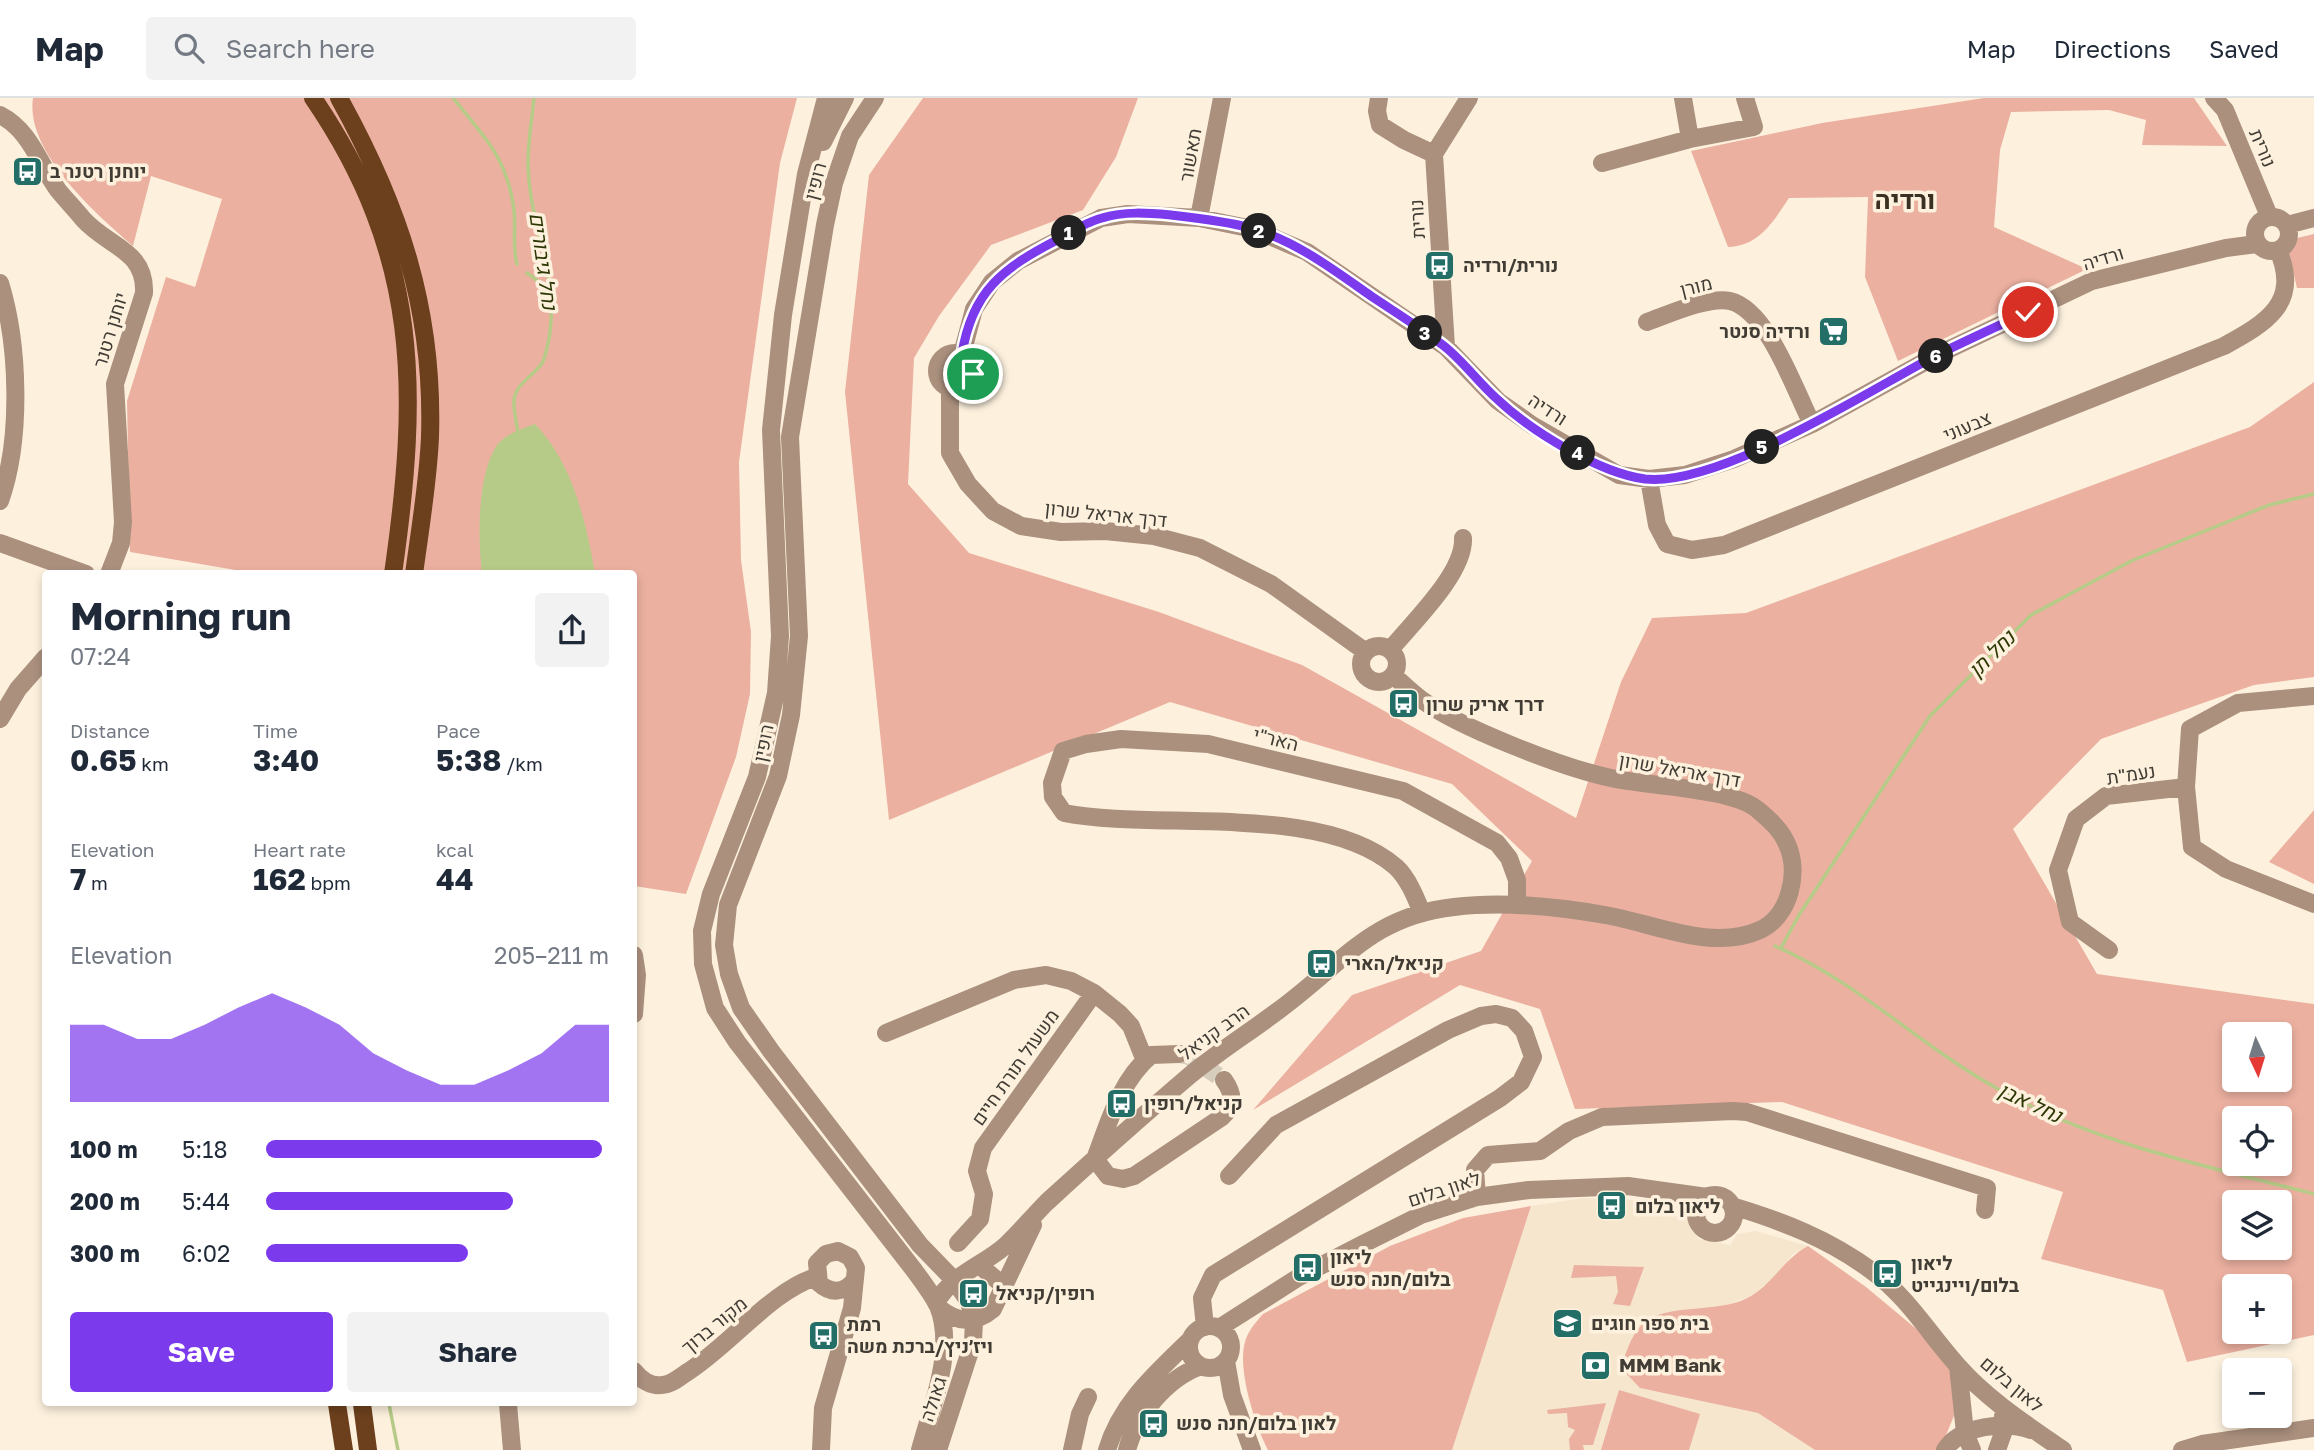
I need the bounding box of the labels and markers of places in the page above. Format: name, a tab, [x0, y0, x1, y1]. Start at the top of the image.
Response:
bus stop icon: יוחנן רטנר ב	[10, 154, 44, 188]
place label: יוחנן רטנר ב	[50, 159, 146, 182]
pin: 2	[1242, 214, 1276, 248]
pin: 1	[1052, 216, 1086, 250]
bus stop icon: נורית/ורדיה	[1423, 248, 1457, 282]
place label: נורית/ורדיה	[1463, 253, 1558, 276]
pin	[1998, 282, 2058, 342]
supermarket icon: ורדיה סנטר	[1816, 314, 1850, 348]
pin: 3	[1408, 316, 1442, 350]
place label: ורדיה סנטר	[1719, 319, 1810, 342]
pin: 6	[1918, 338, 1954, 374]
pin	[943, 344, 1003, 404]
pin: 5	[1744, 430, 1780, 464]
pin: 4	[1560, 436, 1596, 470]
bus stop icon: דרך אריק שרון	[1386, 687, 1420, 721]
place label: דרך אריק שרון	[1426, 692, 1545, 715]
bus stop icon: קניאל/הארי	[1305, 946, 1339, 980]
place label: קניאל/הארי	[1345, 951, 1444, 974]
bus stop icon: קניאל/רופין	[1104, 1086, 1138, 1120]
place label: קניאל/רופין	[1144, 1091, 1243, 1114]
bus stop icon: ליאון בלום	[1595, 1189, 1629, 1223]
place label: ליאון בלום	[1635, 1194, 1720, 1217]
place label: ליאון בלום/חנה סנש	[1330, 1245, 1451, 1290]
bus stop icon: ליאון בלום/חנה סנש	[1290, 1251, 1324, 1285]
place label: ליאון בלום/ויינגייט	[1911, 1251, 2020, 1296]
bus stop icon: ליאון בלום/ויינגייט	[1871, 1257, 1905, 1291]
bus stop icon: רופין/קניאל	[956, 1276, 990, 1310]
place label: רופין/קניאל	[996, 1281, 1095, 1304]
school or university icon: בית ספר חוגים	[1551, 1306, 1585, 1340]
place label: בית ספר חוגים	[1591, 1311, 1710, 1334]
place label: רמת ויז׳ניץ/ברכת משה	[847, 1312, 993, 1357]
bus stop icon: רמת ויז׳ניץ/ברכת משה	[807, 1318, 841, 1352]
bank icon: MMM Bank	[1579, 1348, 1613, 1382]
place label: MMM Bank	[1619, 1353, 1721, 1376]
bus stop icon: לאון בלום/חנה סנש	[1136, 1406, 1170, 1440]
place label: לאון בלום/חנה סנש	[1176, 1411, 1336, 1434]

